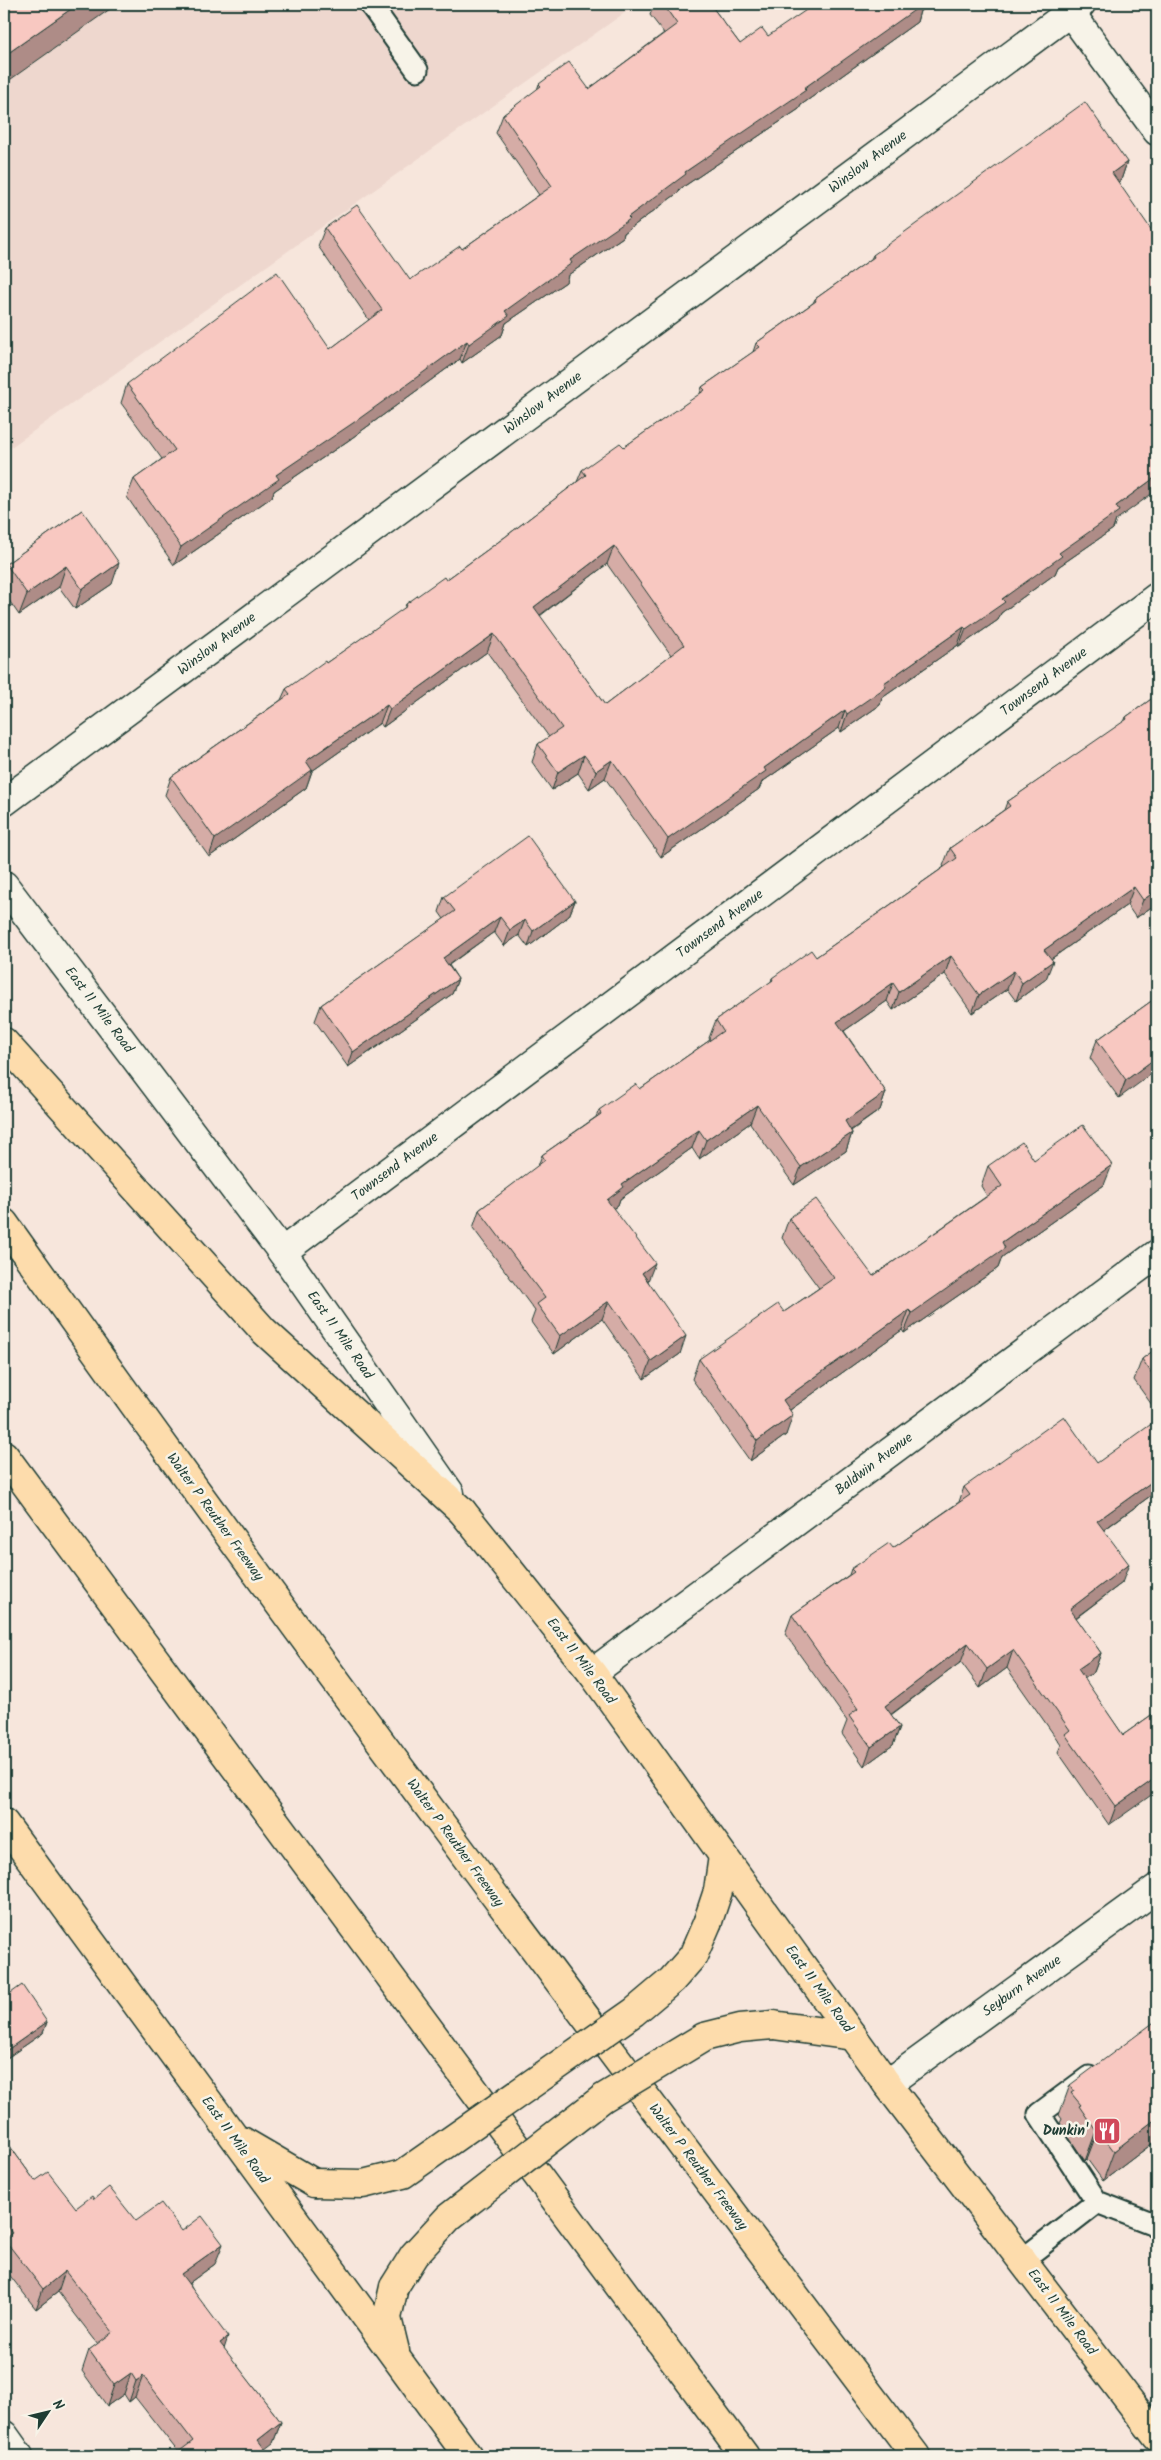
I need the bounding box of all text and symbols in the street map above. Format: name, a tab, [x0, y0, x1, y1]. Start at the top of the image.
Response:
street label: Winslow Avenue	[824, 125, 913, 199]
street label: Winslow Avenue	[499, 366, 588, 440]
street label: Winslow Avenue	[173, 607, 262, 681]
street label: Townsend Avenue	[996, 641, 1093, 722]
street label: Townsend Avenue	[672, 883, 769, 964]
street label: East 11 Mile Road	[59, 962, 140, 1059]
street label: Townsend Avenue	[347, 1126, 444, 1207]
street label: East 11 Mile Road	[301, 1286, 379, 1385]
street label: Baldwin Avenue	[830, 1427, 918, 1501]
street label: Walter P Reuther Freeway	[161, 1448, 269, 1586]
street label: East 11 Mile Road	[541, 1613, 622, 1710]
street label: Walter P Reuther Freeway	[401, 1774, 509, 1912]
street label: East 11 Mile Road	[780, 1940, 859, 2038]
street label: Seyburn Avenue	[978, 1949, 1067, 2022]
street label: East 11 Mile Road	[196, 2091, 275, 2189]
street label: Walter P Reuther Freeway	[643, 2099, 753, 2235]
restaurant icon: Dunkin'	[1092, 2116, 1122, 2146]
place label: Dunkin'	[1043, 2120, 1089, 2142]
street label: East 11 Mile Road	[1022, 2264, 1103, 2361]
north arrow	[22, 2388, 72, 2438]
text: N	[46, 2395, 69, 2415]

